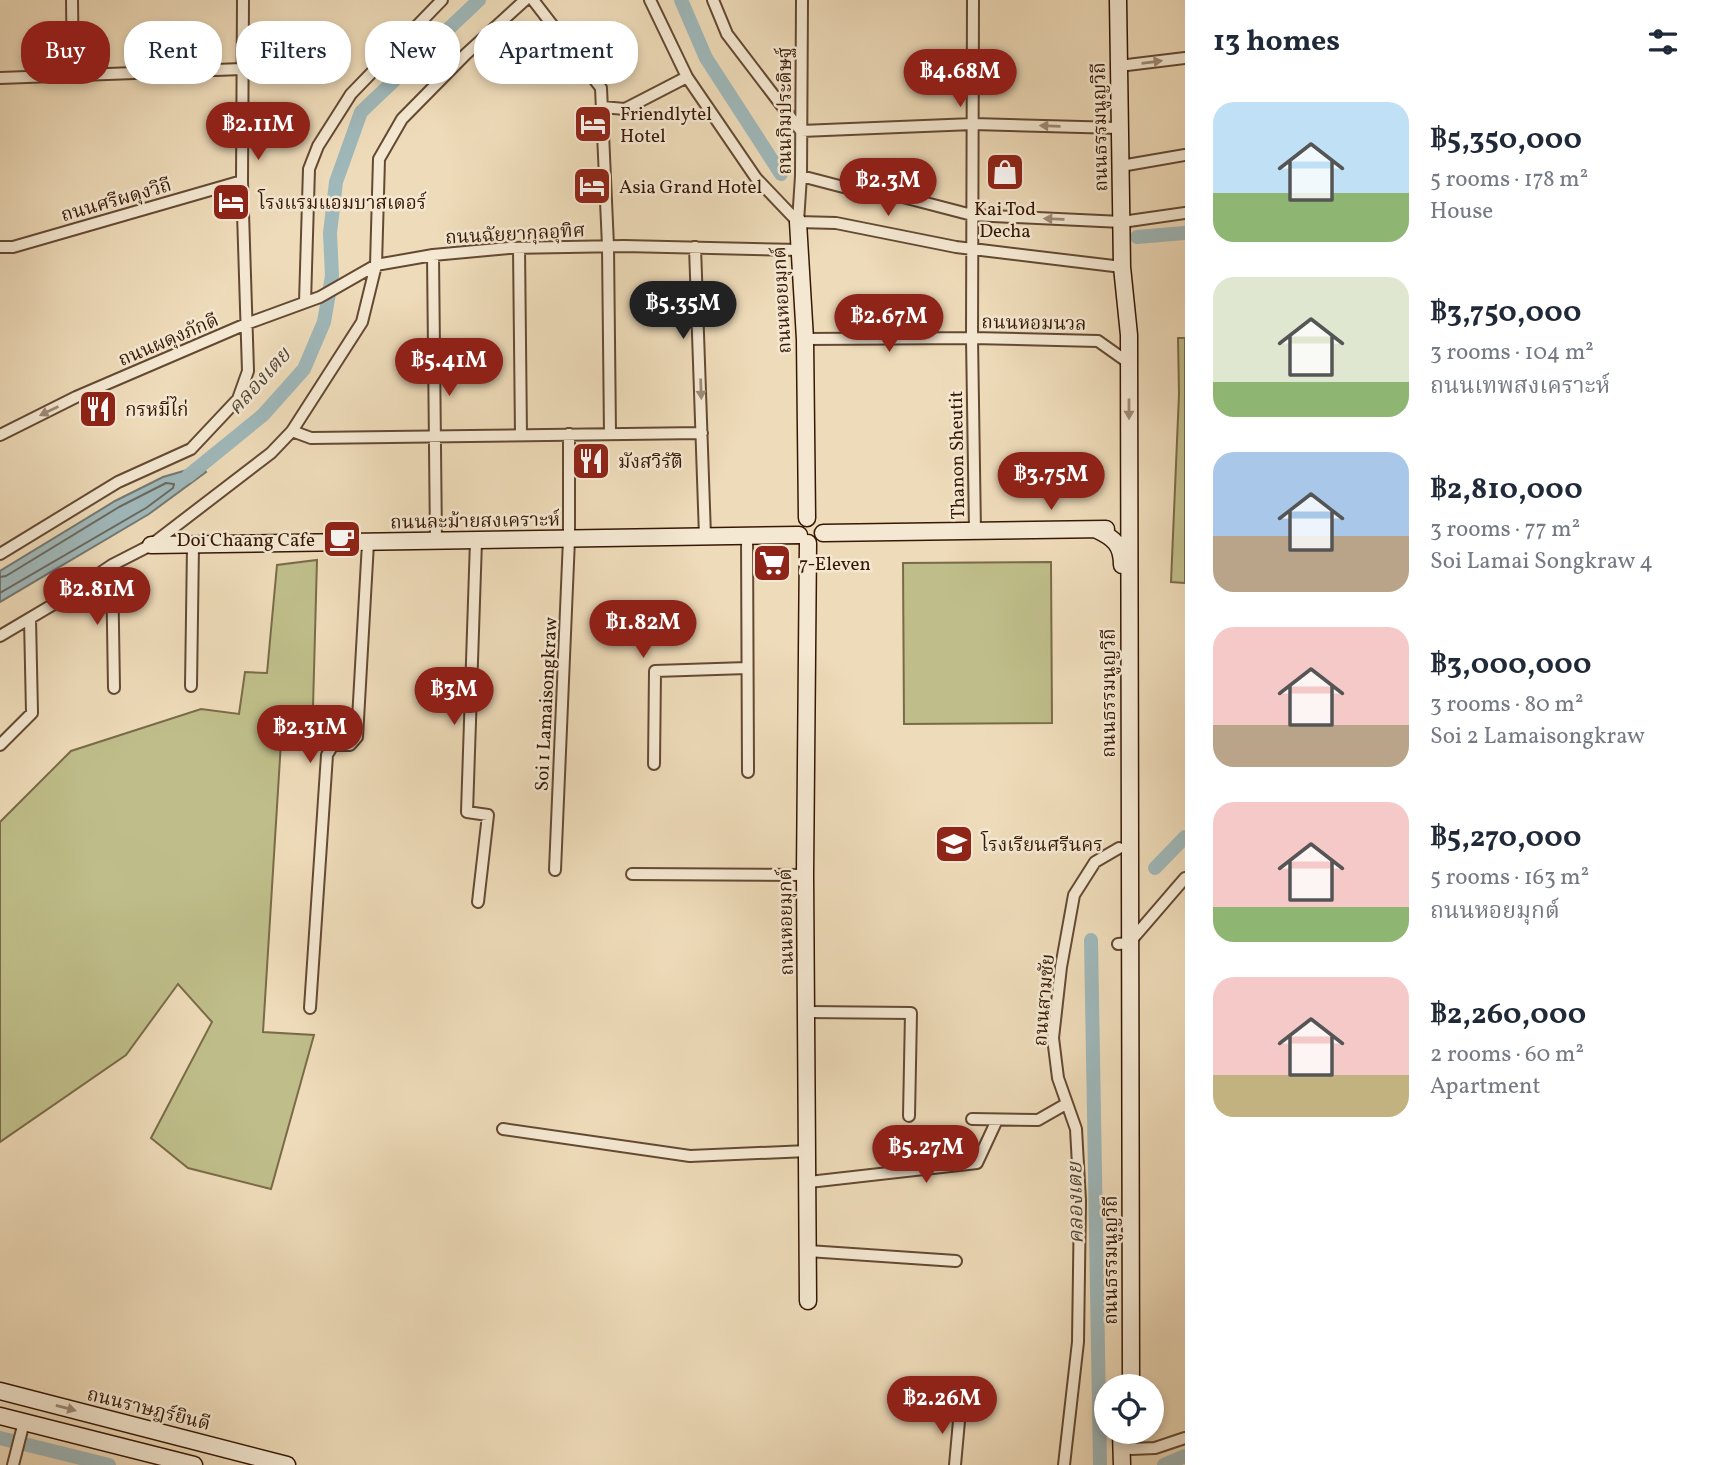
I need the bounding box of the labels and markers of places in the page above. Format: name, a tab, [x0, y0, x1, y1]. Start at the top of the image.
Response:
pin: ฿4.68M	[903, 50, 1017, 109]
pin: ฿2.11M	[201, 102, 315, 162]
place label: Friendlytel Hotel	[620, 102, 712, 150]
hotel icon: Friendlytel Hotel	[572, 103, 614, 145]
shop icon: Kai Tod Decha	[984, 151, 1026, 193]
pin: ฿2.3M	[839, 158, 937, 218]
hotel icon: Asia Grand Hotel	[571, 165, 613, 207]
place label: Asia Grand Hotel	[619, 175, 763, 201]
hotel icon: โรงแรมแอมบาสเดอร์	[210, 181, 252, 223]
place label: โรงแรมแอมบาสเดอร์	[257, 188, 427, 217]
place label: Kai Tod Decha	[974, 197, 1036, 245]
pin: ฿5.35M	[626, 282, 740, 341]
pin: ฿2.67M	[832, 294, 946, 354]
pin: ฿5.41M	[392, 338, 506, 398]
restaurant icon: กรหมี่ไก่	[77, 388, 119, 430]
place label: กรหมี่ไก่	[125, 395, 189, 424]
restaurant icon: มังสวิรัติ	[570, 440, 612, 482]
place label: มังสวิรัติ	[618, 450, 683, 476]
pin: ฿3.75M	[994, 452, 1108, 512]
cafe icon: Doi Chaang Cafe	[321, 518, 363, 560]
place label: Doi Chaang Cafe	[177, 528, 315, 554]
supermarket icon: 7-Eleven	[751, 542, 793, 584]
place label: 7-Eleven	[799, 552, 871, 578]
pin: ฿2.81M	[40, 568, 154, 627]
pin: ฿1.82M	[586, 600, 700, 660]
pin: ฿3M	[420, 668, 488, 727]
pin: ฿2.31M	[253, 706, 367, 765]
school or university icon: โรงเรียนศรีนคร	[933, 823, 975, 865]
place label: โรงเรียนศรีนคร	[980, 830, 1103, 859]
pin: ฿5.27M	[869, 1126, 983, 1185]
pin: ฿2.26M	[885, 1376, 999, 1436]

